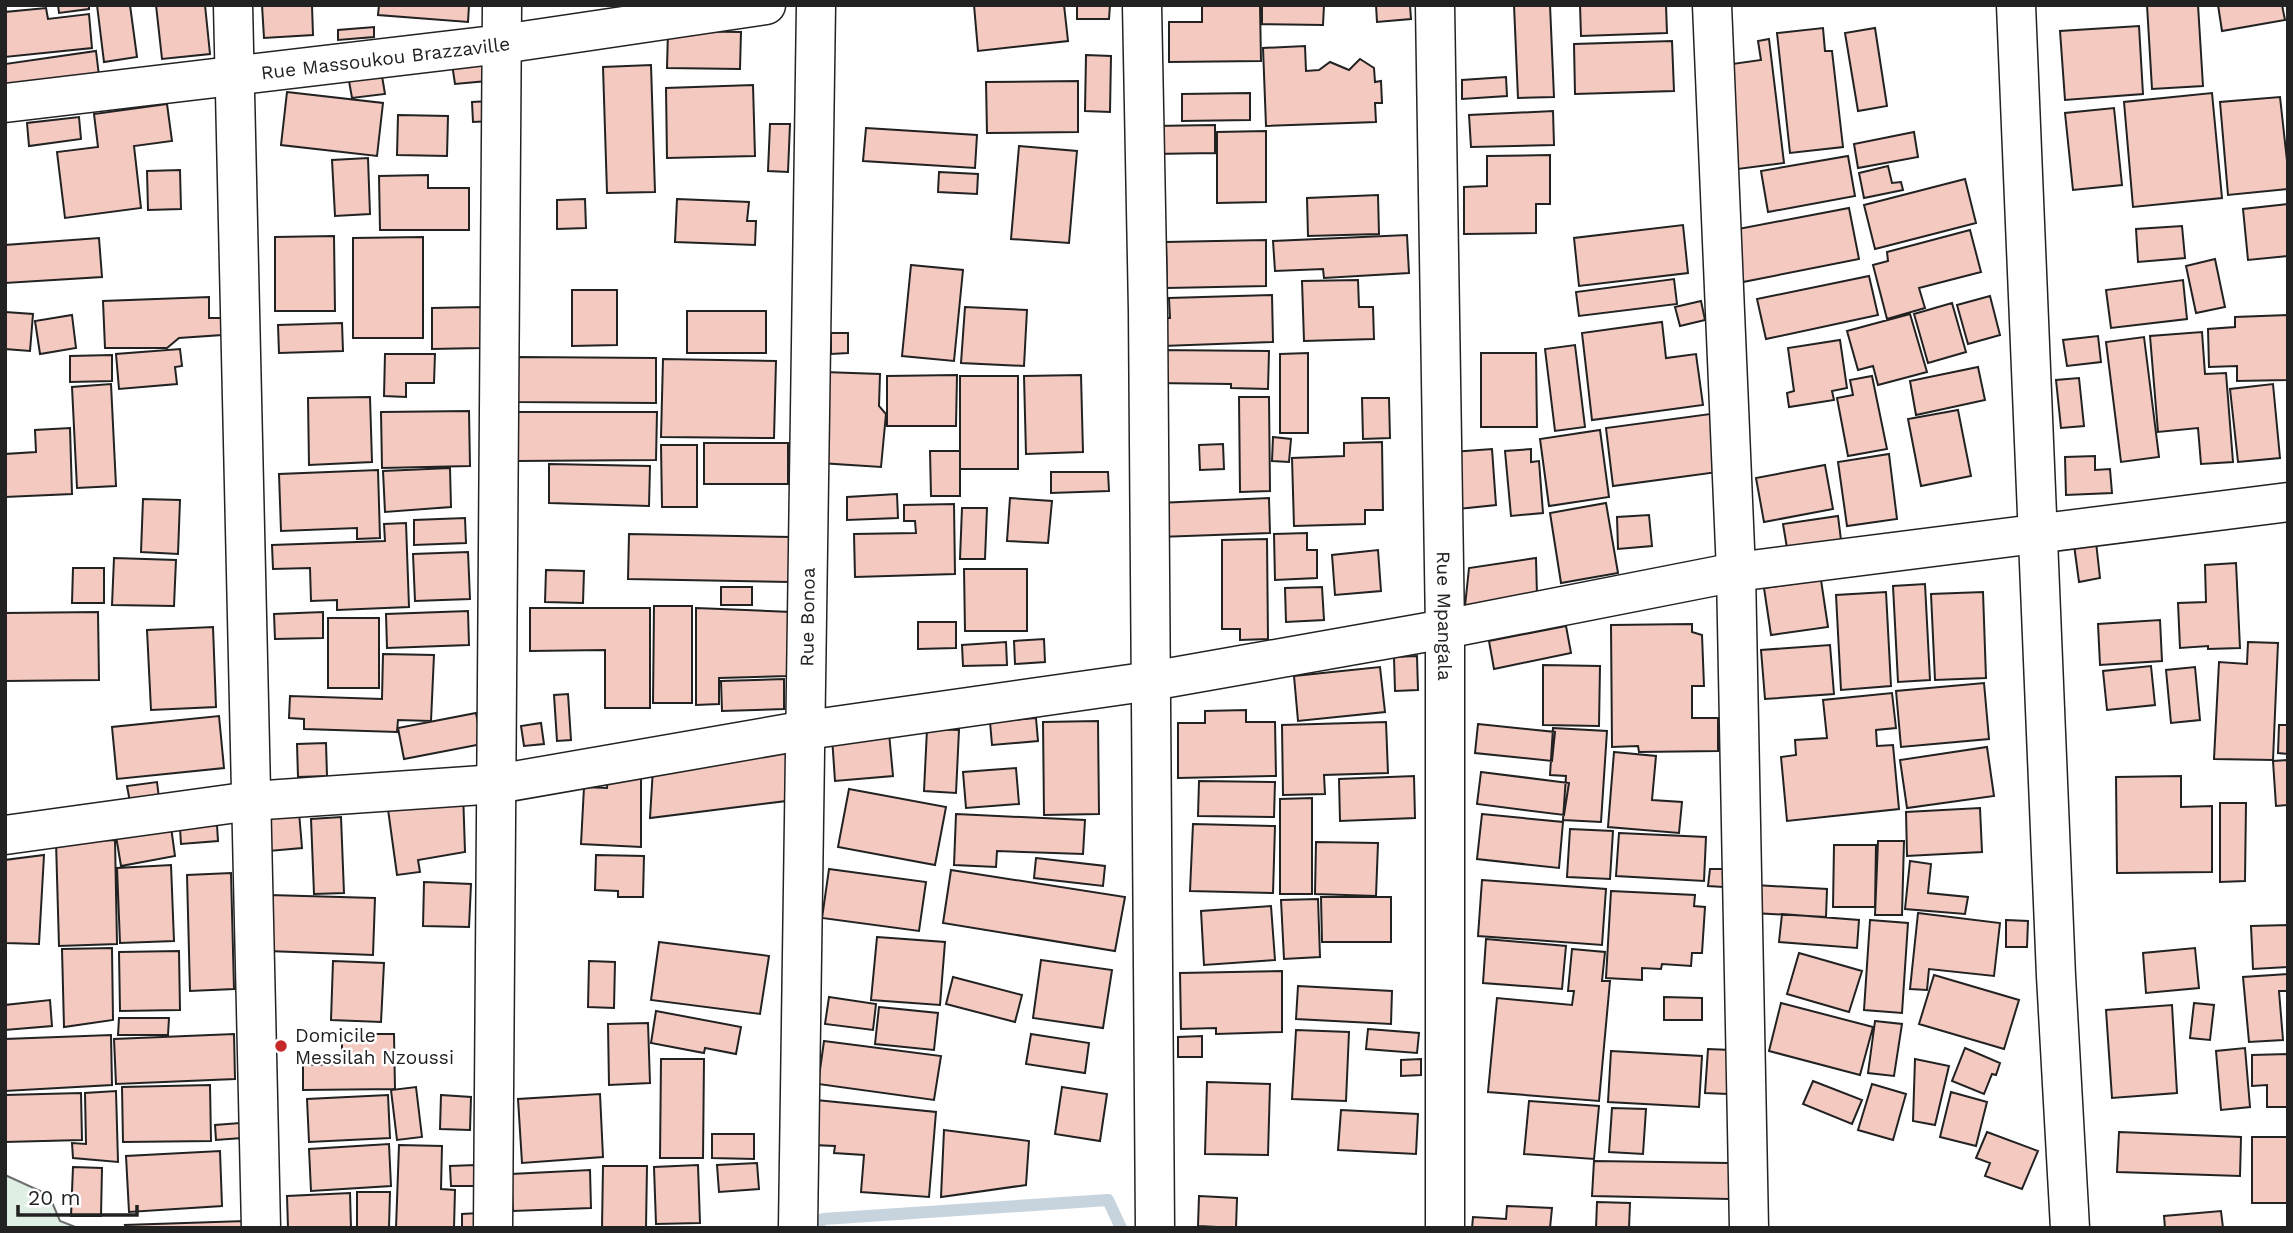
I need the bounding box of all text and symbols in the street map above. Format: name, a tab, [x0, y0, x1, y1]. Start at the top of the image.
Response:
street label: Rue Massoukou Brazzaville	[259, 31, 511, 84]
street label: Rue Mpangala	[1432, 551, 1457, 681]
street label: Rue Bonoa	[795, 567, 819, 667]
place label: Domicile Messilah Nzoussi	[295, 1024, 454, 1069]
marker: Domicile Messilah Nzoussi	[273, 1038, 289, 1054]
scale bar	[18, 1174, 136, 1218]
text: 20 m	[28, 1185, 80, 1210]

